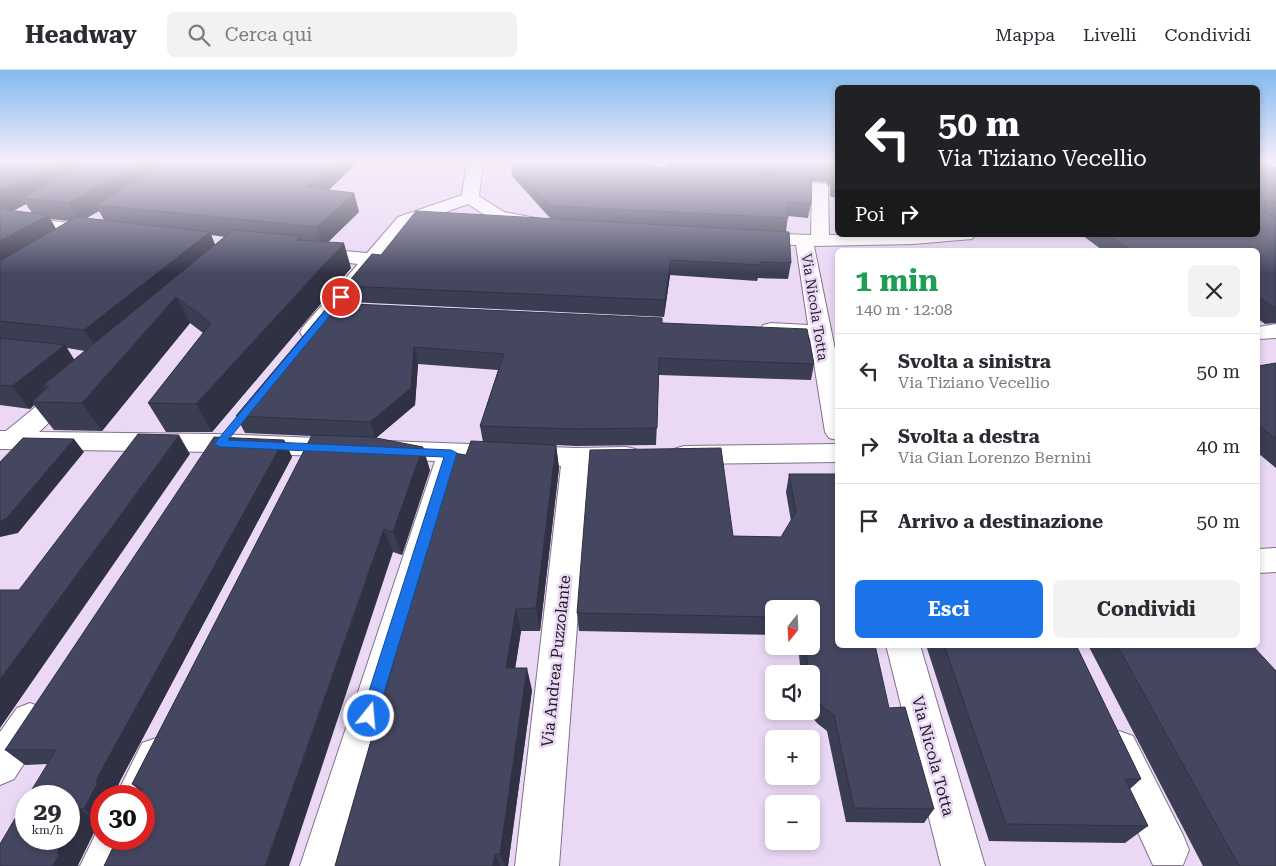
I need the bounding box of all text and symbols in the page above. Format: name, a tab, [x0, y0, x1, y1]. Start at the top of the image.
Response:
search box	[167, 12, 517, 57]
text: Headway	[25, 21, 137, 49]
icon: search	[185, 21, 213, 49]
text: Cerca qui	[225, 23, 312, 46]
text: Mappa	[995, 24, 1055, 45]
text: Livelli	[1083, 24, 1137, 45]
text: Condividi	[1165, 24, 1251, 45]
text: 50 m	[938, 104, 1020, 145]
icon: left	[855, 105, 920, 170]
text: Via Tiziano Vecellio	[938, 146, 1147, 171]
icon: right	[895, 200, 923, 228]
text: Poi	[855, 203, 885, 226]
street label: Via Nicola Totta	[799, 252, 831, 362]
text: 1 min	[855, 263, 938, 298]
button: close	[1188, 265, 1240, 317]
pin	[320, 276, 362, 318]
icon: arrive	[327, 283, 355, 311]
text: 140 m · 12:08	[855, 300, 953, 319]
text: Svolta a sinistra	[898, 350, 1051, 373]
icon: left	[855, 357, 883, 385]
text: 50 m	[1197, 360, 1240, 383]
text: Via Tiziano Vecellio	[898, 373, 1050, 392]
text: Svolta a destra	[898, 425, 1040, 448]
icon: right	[855, 432, 883, 460]
text: 40 m	[1197, 435, 1240, 458]
text: Via Gian Lorenzo Bernini	[898, 448, 1091, 467]
icon: arrive	[855, 507, 883, 535]
text: Arrivo a destinazione	[898, 510, 1103, 533]
text: 50 m	[1197, 510, 1240, 533]
street label: Via Andrea Puzzolante	[538, 574, 574, 748]
button: Esci	[855, 580, 1043, 638]
button: Condividi	[1053, 580, 1240, 638]
north arrow	[765, 600, 820, 655]
map controls	[765, 600, 820, 850]
button: sound	[765, 665, 820, 720]
position arrow	[342, 689, 394, 741]
street label: Via Nicola Totta	[908, 694, 958, 818]
button: +	[765, 730, 820, 785]
speed limit sign: 30	[90, 785, 155, 850]
button: −	[765, 795, 820, 850]
text: 29	[33, 797, 62, 826]
text: km/h	[31, 823, 64, 837]

